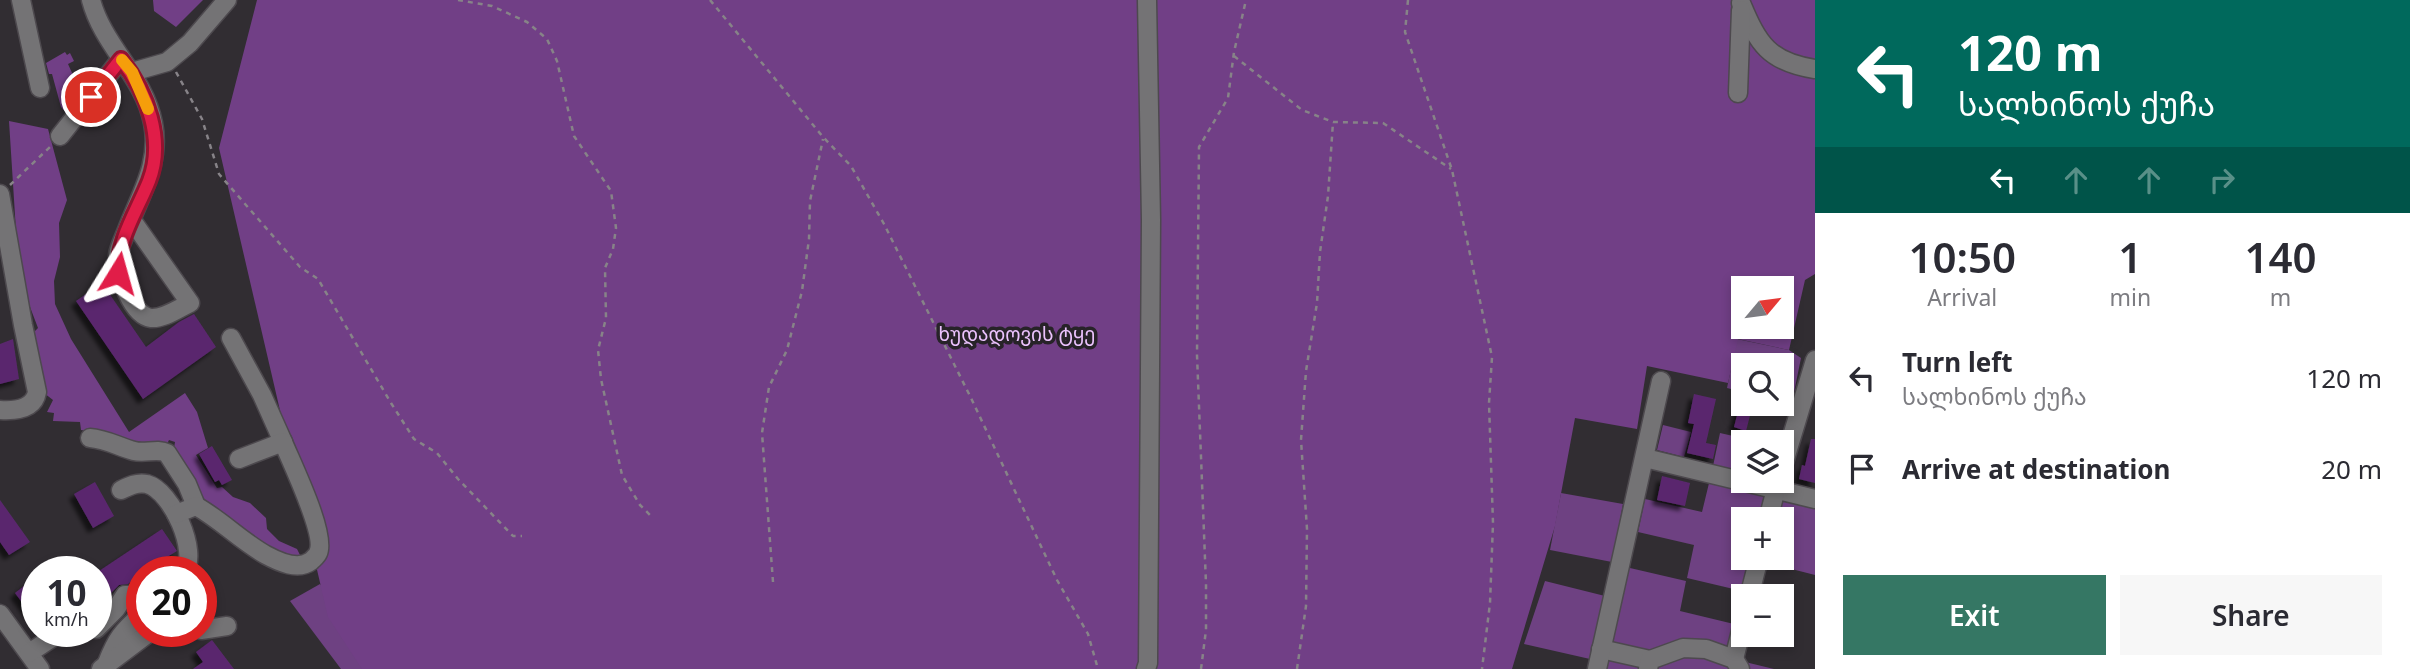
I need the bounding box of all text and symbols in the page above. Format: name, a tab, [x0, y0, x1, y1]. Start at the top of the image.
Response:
text: 120 m	[1958, 19, 2103, 85]
icon: left	[1843, 28, 1934, 119]
pin	[61, 67, 121, 127]
icon: arrive	[72, 78, 110, 116]
text: სალხინოს ქუჩა	[1958, 82, 2215, 125]
icon: left	[1984, 161, 2022, 199]
icon: ahead	[2057, 161, 2095, 199]
icon: ahead	[2130, 161, 2168, 199]
icon: right	[2203, 161, 2241, 199]
text: 10:50	[1908, 228, 2016, 285]
text: 1	[2118, 228, 2142, 285]
text: 140	[2245, 228, 2317, 285]
position arrow	[81, 236, 155, 310]
north arrow	[1731, 276, 1794, 340]
map controls	[1731, 276, 1794, 647]
text: Arrival	[1927, 281, 1997, 313]
text: min	[2109, 281, 2151, 313]
text: m	[2270, 281, 2291, 313]
park label: ხუდადოვის ტყე	[938, 321, 1096, 347]
text: Turn left	[1902, 344, 2013, 380]
button: search	[1731, 353, 1794, 416]
icon: left	[1843, 359, 1881, 397]
text: 120 m	[2306, 360, 2382, 396]
text: სალხინოს ქუჩა	[1902, 380, 2087, 412]
button: layers	[1731, 430, 1794, 493]
icon: arrive	[1843, 450, 1881, 488]
text: Arrive at destination	[1902, 451, 2171, 487]
text: 20 m	[2321, 451, 2382, 487]
button: +	[1731, 507, 1794, 570]
speed limit sign: 20	[126, 556, 217, 647]
text: 10	[46, 569, 87, 616]
button: Exit	[1843, 575, 2106, 655]
button: Share	[2120, 575, 2382, 655]
button: −	[1731, 584, 1794, 647]
text: km/h	[44, 607, 89, 631]

